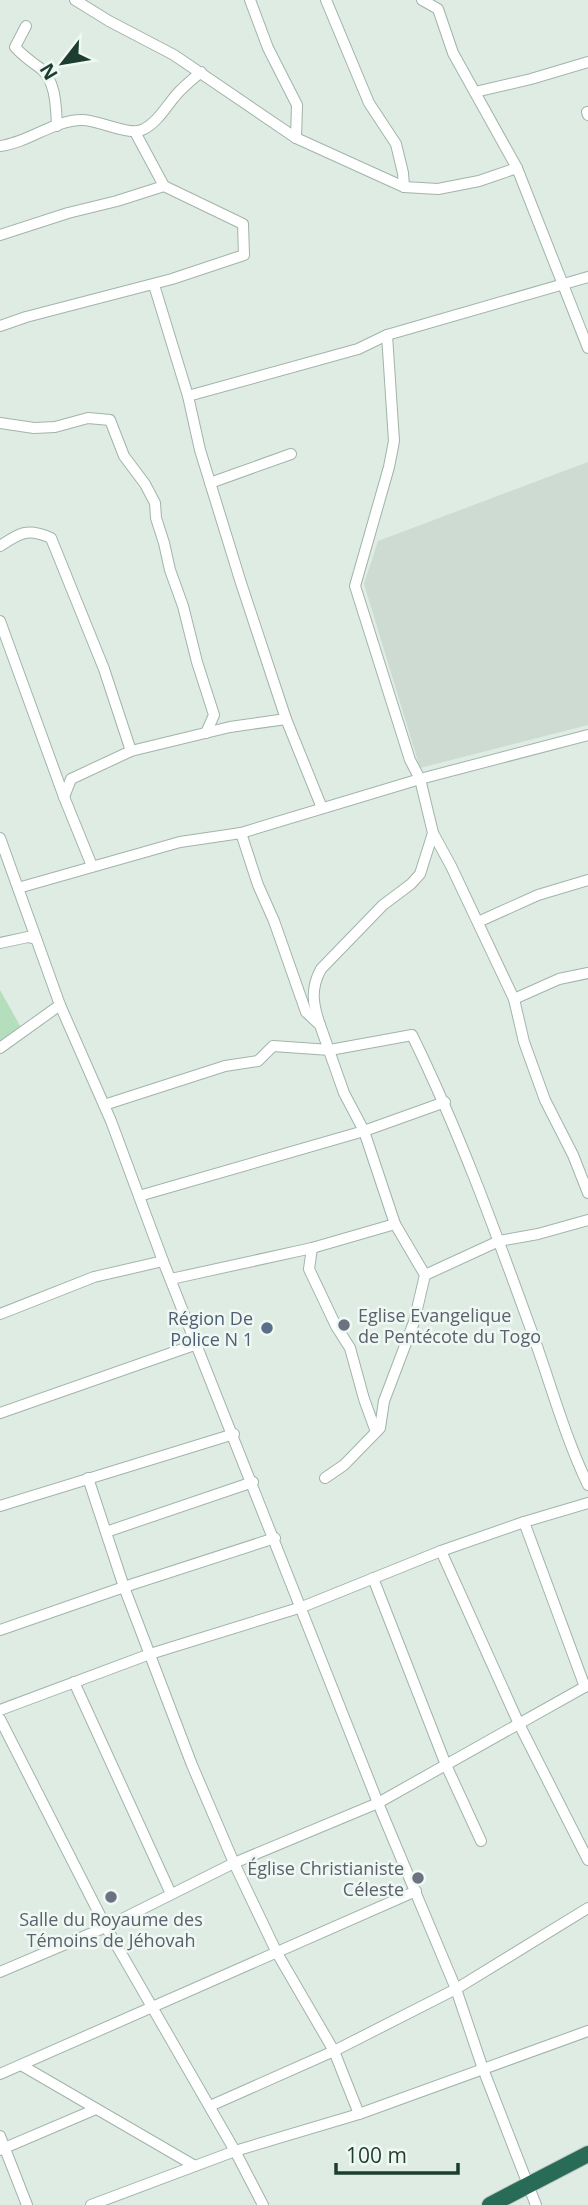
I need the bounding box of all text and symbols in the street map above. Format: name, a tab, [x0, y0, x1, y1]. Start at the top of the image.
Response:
north arrow	[28, 28, 98, 98]
text: N	[33, 58, 64, 85]
place label: Eglise Evangelique de Pentécote du Togo	[358, 1303, 541, 1348]
place label: Région De Police N 1	[168, 1306, 253, 1351]
marker: Eglise Evangelique de Pentécote du Togo	[336, 1317, 352, 1333]
marker: Région De Police N 1	[259, 1320, 275, 1336]
place label: Église Christianiste Céleste	[247, 1856, 404, 1901]
marker: Église Christianiste Céleste	[410, 1870, 426, 1886]
marker: Salle du Royaume des Témoins de Jéhovah	[103, 1889, 119, 1905]
place label: Salle du Royaume des Témoins de Jéhovah	[19, 1907, 203, 1952]
scale bar	[336, 2132, 458, 2176]
text: 100 m	[346, 2141, 407, 2169]

